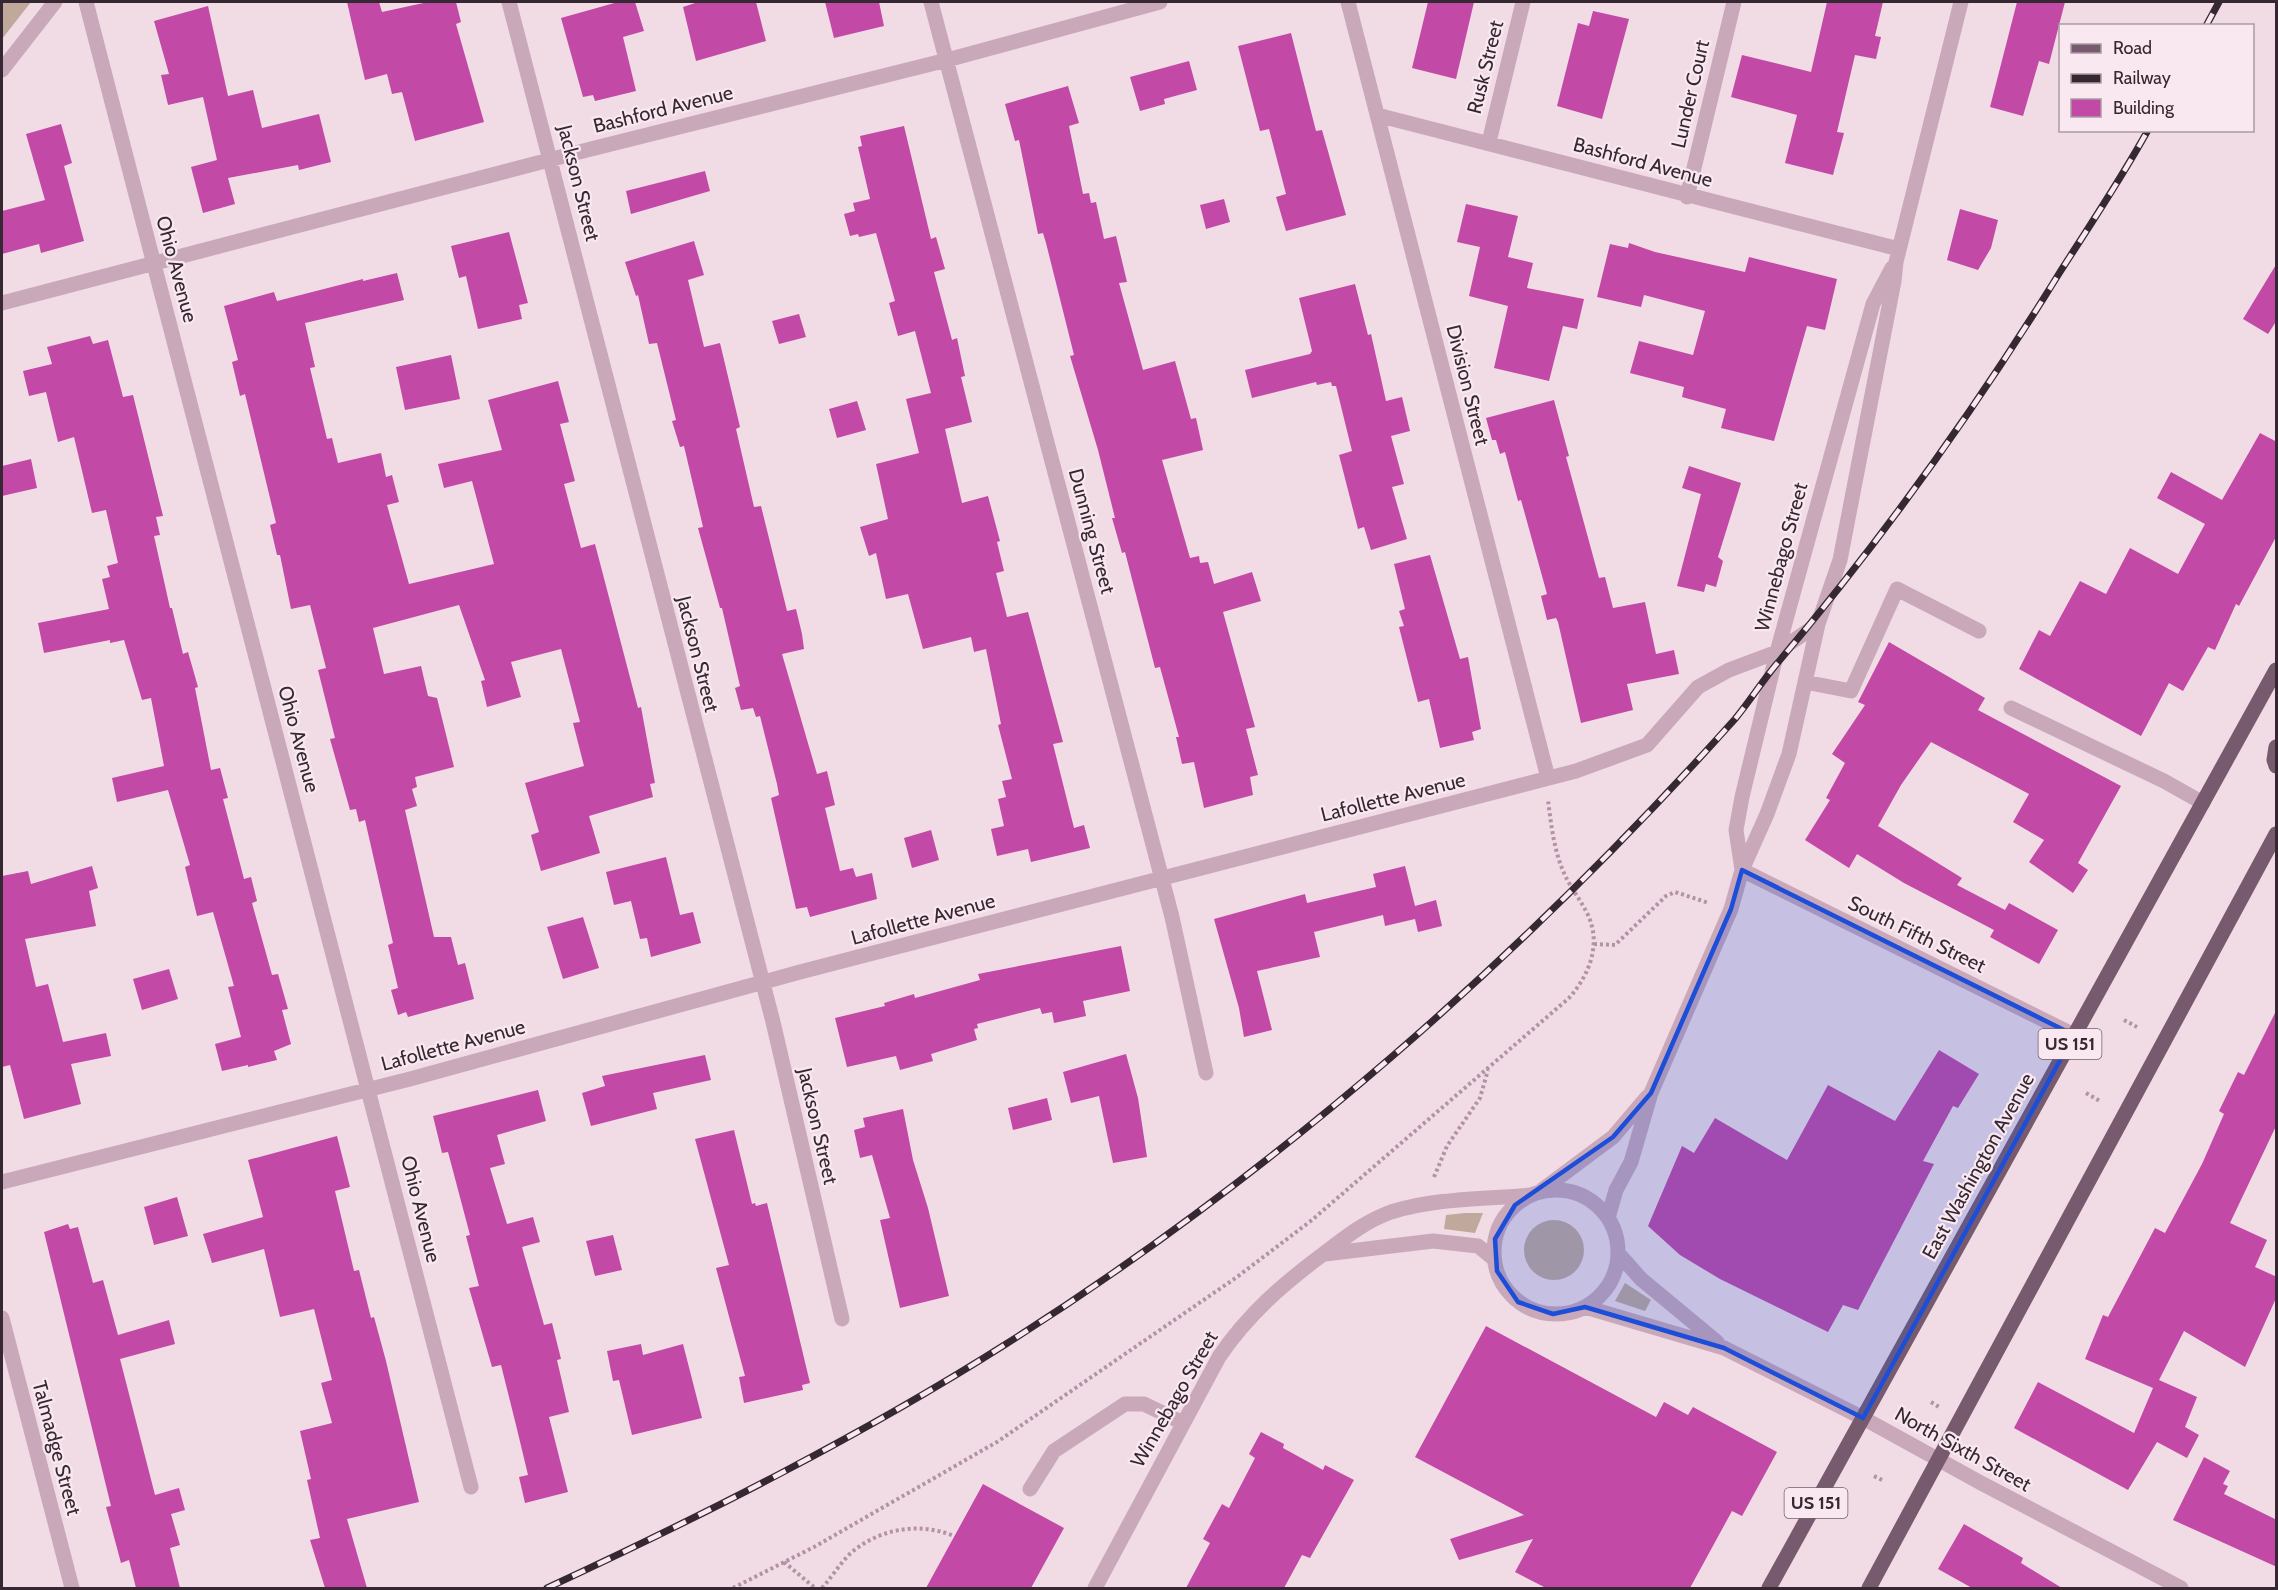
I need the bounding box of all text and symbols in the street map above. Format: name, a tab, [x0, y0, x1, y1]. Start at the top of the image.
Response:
street label: Rusk Street	[1462, 18, 1508, 116]
legend	[2059, 24, 2254, 132]
street label: Lunder Court	[1666, 37, 1714, 150]
text: Road	[2113, 37, 2152, 59]
text: Railway	[2113, 67, 2171, 89]
street label: Bashford Avenue	[591, 80, 735, 138]
text: Building	[2113, 97, 2175, 119]
street label: Jackson Street	[553, 121, 605, 244]
street label: Bashford Avenue	[1571, 132, 1715, 192]
street label: Ohio Avenue	[151, 213, 203, 325]
street label: Division Street	[1441, 322, 1495, 448]
street label: Dunning Street	[1064, 466, 1120, 596]
street label: Winnebago Street	[1750, 480, 1812, 634]
street label: Jackson Street	[672, 592, 724, 715]
street label: Ohio Avenue	[273, 683, 325, 795]
street label: Lafollette Avenue	[1318, 767, 1468, 827]
street label: Lafollette Avenue	[848, 888, 998, 950]
street label: South Fifth Street	[1844, 890, 1990, 978]
street label: Lafollette Avenue	[378, 1014, 528, 1076]
road number: US 151	[2038, 1029, 2102, 1059]
street label: Jackson Street	[793, 1064, 843, 1187]
street label: East Washington Avenue	[1917, 1069, 2039, 1263]
street label: Ohio Avenue	[396, 1153, 446, 1265]
street label: Winnebago Street	[1125, 1326, 1223, 1471]
street label: Talmadge Street	[28, 1378, 87, 1518]
street label: North Sixth Street	[1891, 1402, 2035, 1496]
road number: US 151	[1784, 1488, 1848, 1518]

